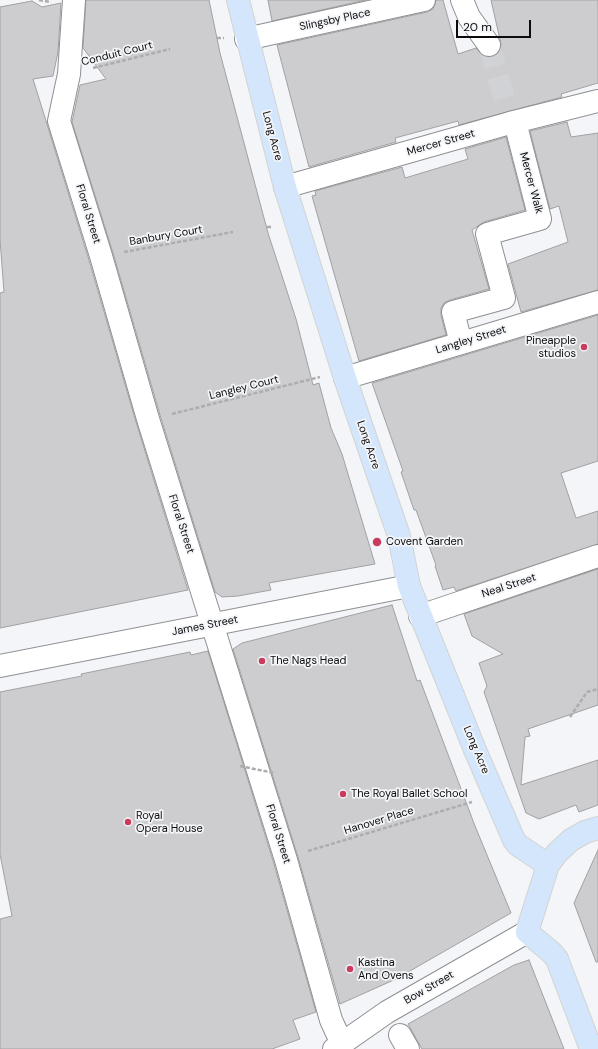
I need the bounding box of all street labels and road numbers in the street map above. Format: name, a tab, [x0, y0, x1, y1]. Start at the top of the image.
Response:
street label: Slingsby Place	[298, 6, 372, 34]
street label: Conduit Court	[80, 39, 154, 69]
street label: Long Acre	[259, 110, 285, 162]
street label: Mercer Street	[406, 127, 476, 159]
street label: Mercer Walk	[516, 151, 546, 215]
street label: Floral Street	[73, 183, 103, 245]
street label: Banbury Court	[128, 223, 204, 249]
street label: Langley Street	[434, 323, 508, 357]
street label: Langley Court	[208, 373, 280, 403]
street label: Long Acre	[353, 419, 383, 471]
street label: Floral Street	[165, 493, 197, 555]
street label: Neal Street	[480, 571, 538, 601]
street label: James Street	[171, 613, 239, 639]
street label: Long Acre	[460, 724, 492, 776]
street label: Floral Street	[263, 803, 293, 865]
street label: Hanover Place	[343, 804, 415, 838]
street label: Bow Street	[402, 968, 456, 1008]

